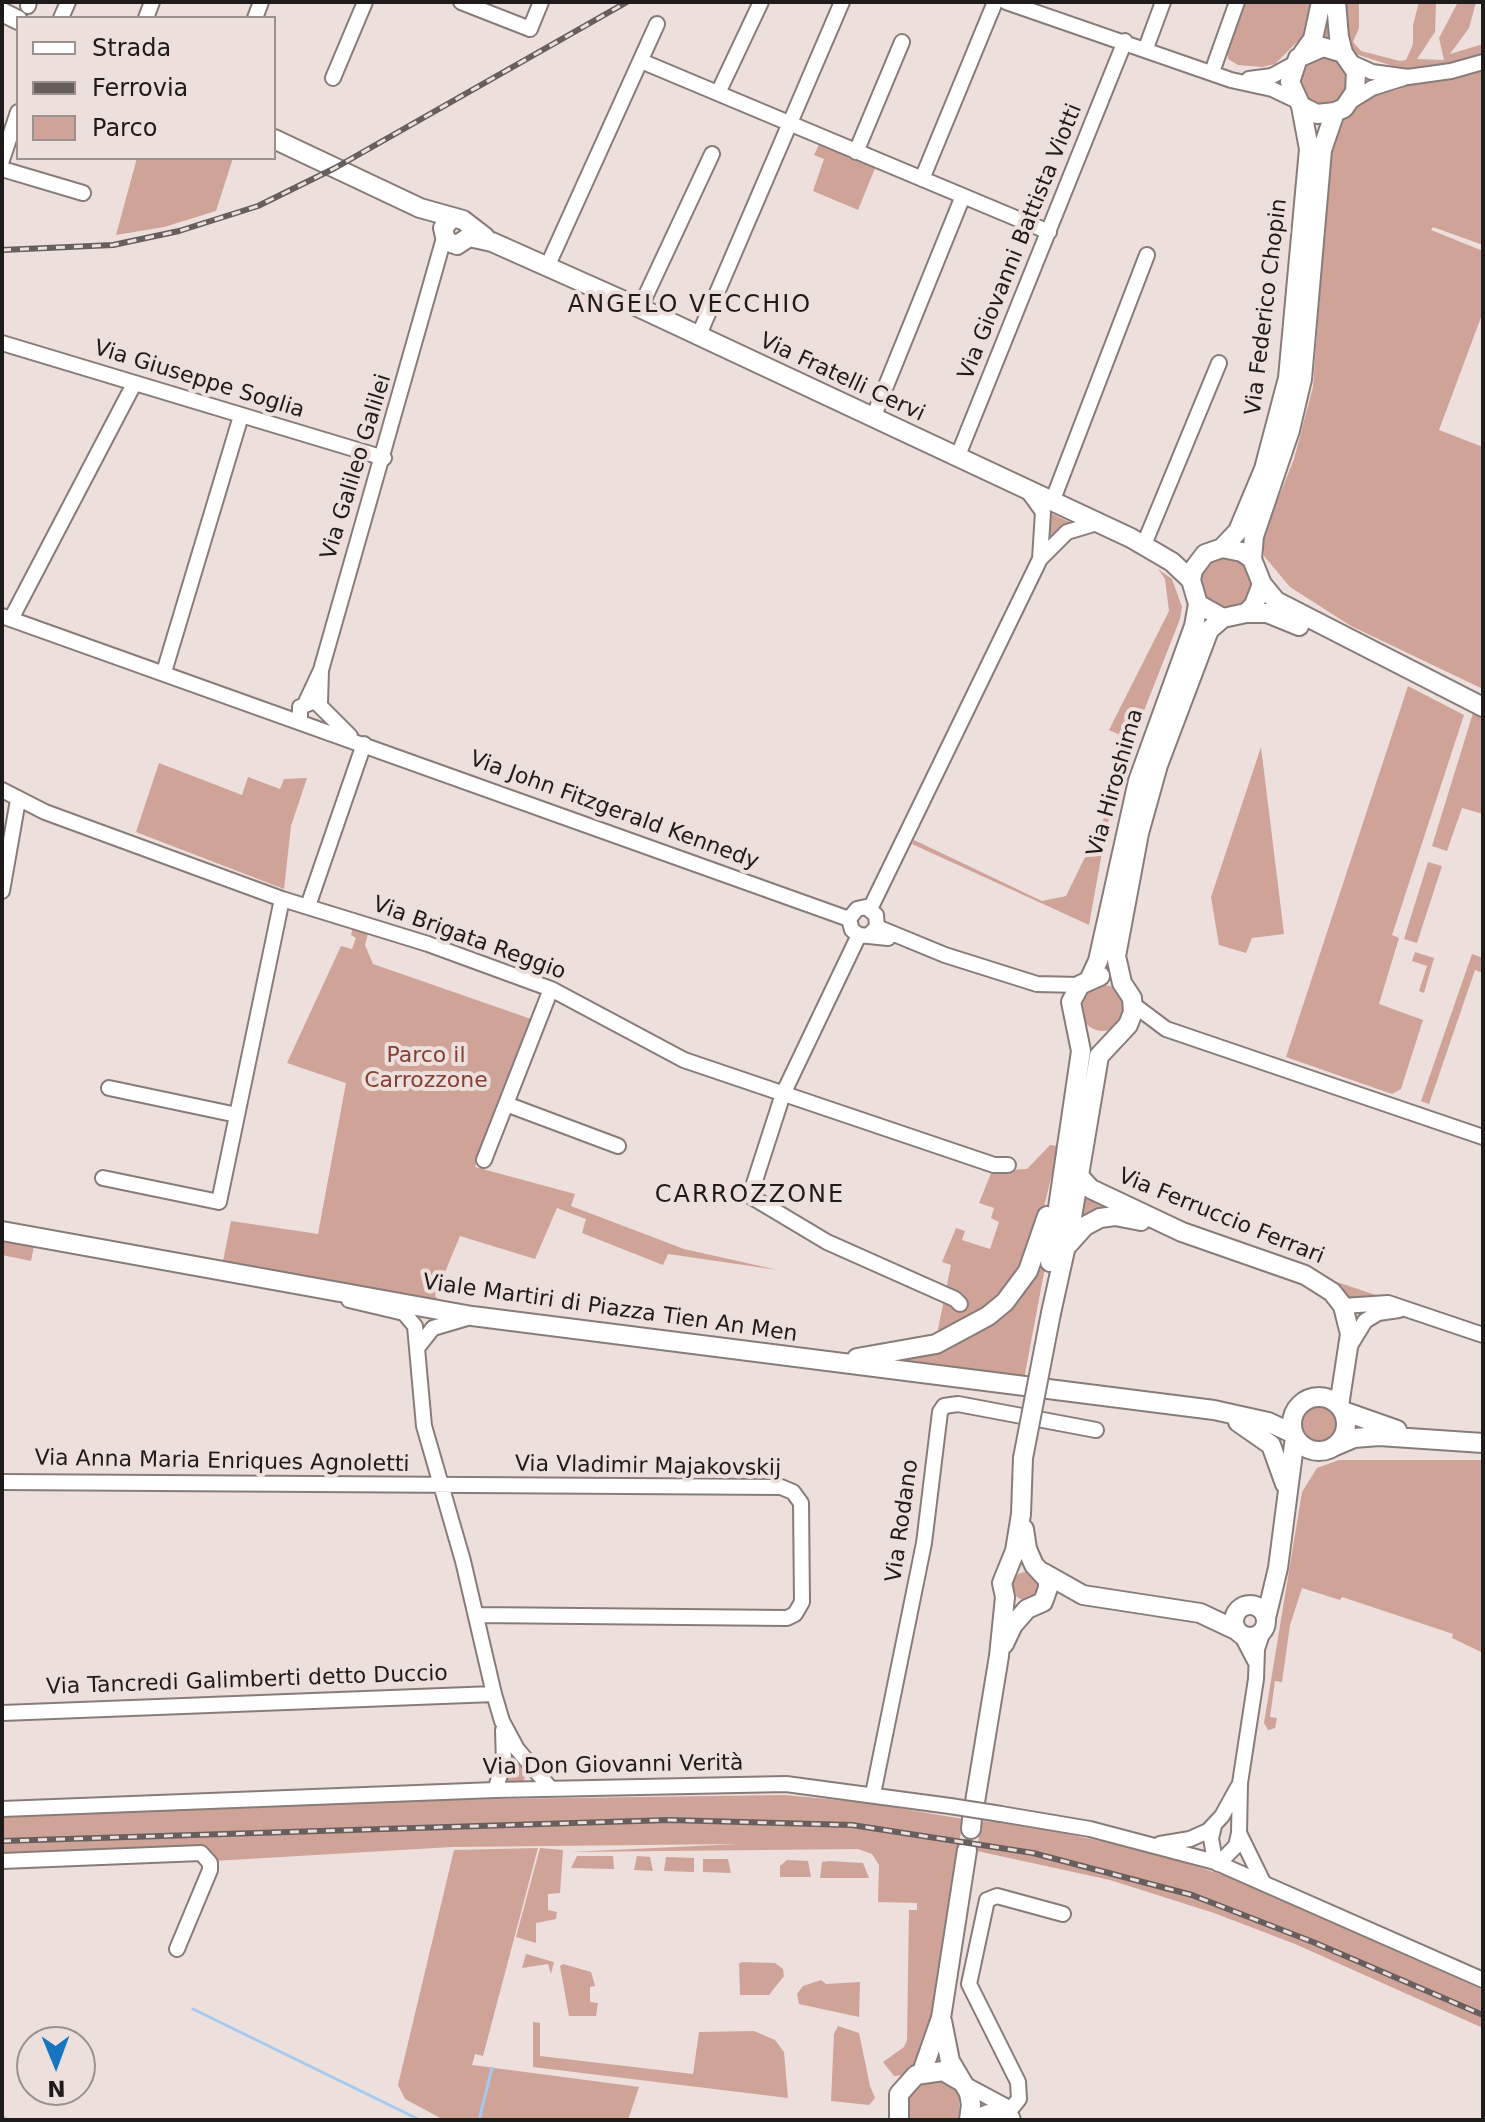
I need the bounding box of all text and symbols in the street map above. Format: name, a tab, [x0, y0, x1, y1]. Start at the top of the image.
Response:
legend	[16, 16, 276, 160]
text: Strada	[92, 34, 171, 62]
text: Ferrovia	[92, 74, 188, 102]
street label: Via Giovanni Battista Viotti	[953, 100, 1089, 384]
text: Parco	[92, 114, 157, 142]
street label: Via Federico Chopin	[1241, 197, 1293, 417]
district label: ANGELO VECCHIO	[568, 292, 812, 320]
street label: Via Fratelli Cervi	[755, 328, 929, 428]
street label: Via Giuseppe Soglia	[91, 335, 307, 425]
street label: Via Galileo Galilei	[316, 371, 398, 563]
street label: Via Hiroshima	[1082, 706, 1150, 860]
street label: Via John Fitzgerald Kennedy	[466, 746, 762, 876]
street label: Via Brigata Reggio	[369, 892, 569, 986]
park label: Parco il Carrozzone	[364, 1043, 488, 1094]
street label: Via Ferruccio Ferrari	[1114, 1164, 1328, 1270]
district label: CARROZZONE	[655, 1182, 845, 1210]
street label: Viale Martiri di Piazza Tien An Men	[421, 1270, 799, 1348]
street label: Via Anna Maria Enriques Agnoletti	[34, 1446, 410, 1478]
street label: Via Vladimir Majakovskij	[515, 1451, 781, 1483]
street label: Via Rodano	[881, 1458, 925, 1584]
street label: Via Tancredi Galimberti detto Duccio	[46, 1661, 448, 1701]
street label: Via Don Giovanni Verità	[482, 1751, 744, 1781]
north arrow	[16, 2026, 96, 2106]
text: N	[47, 2076, 66, 2101]

